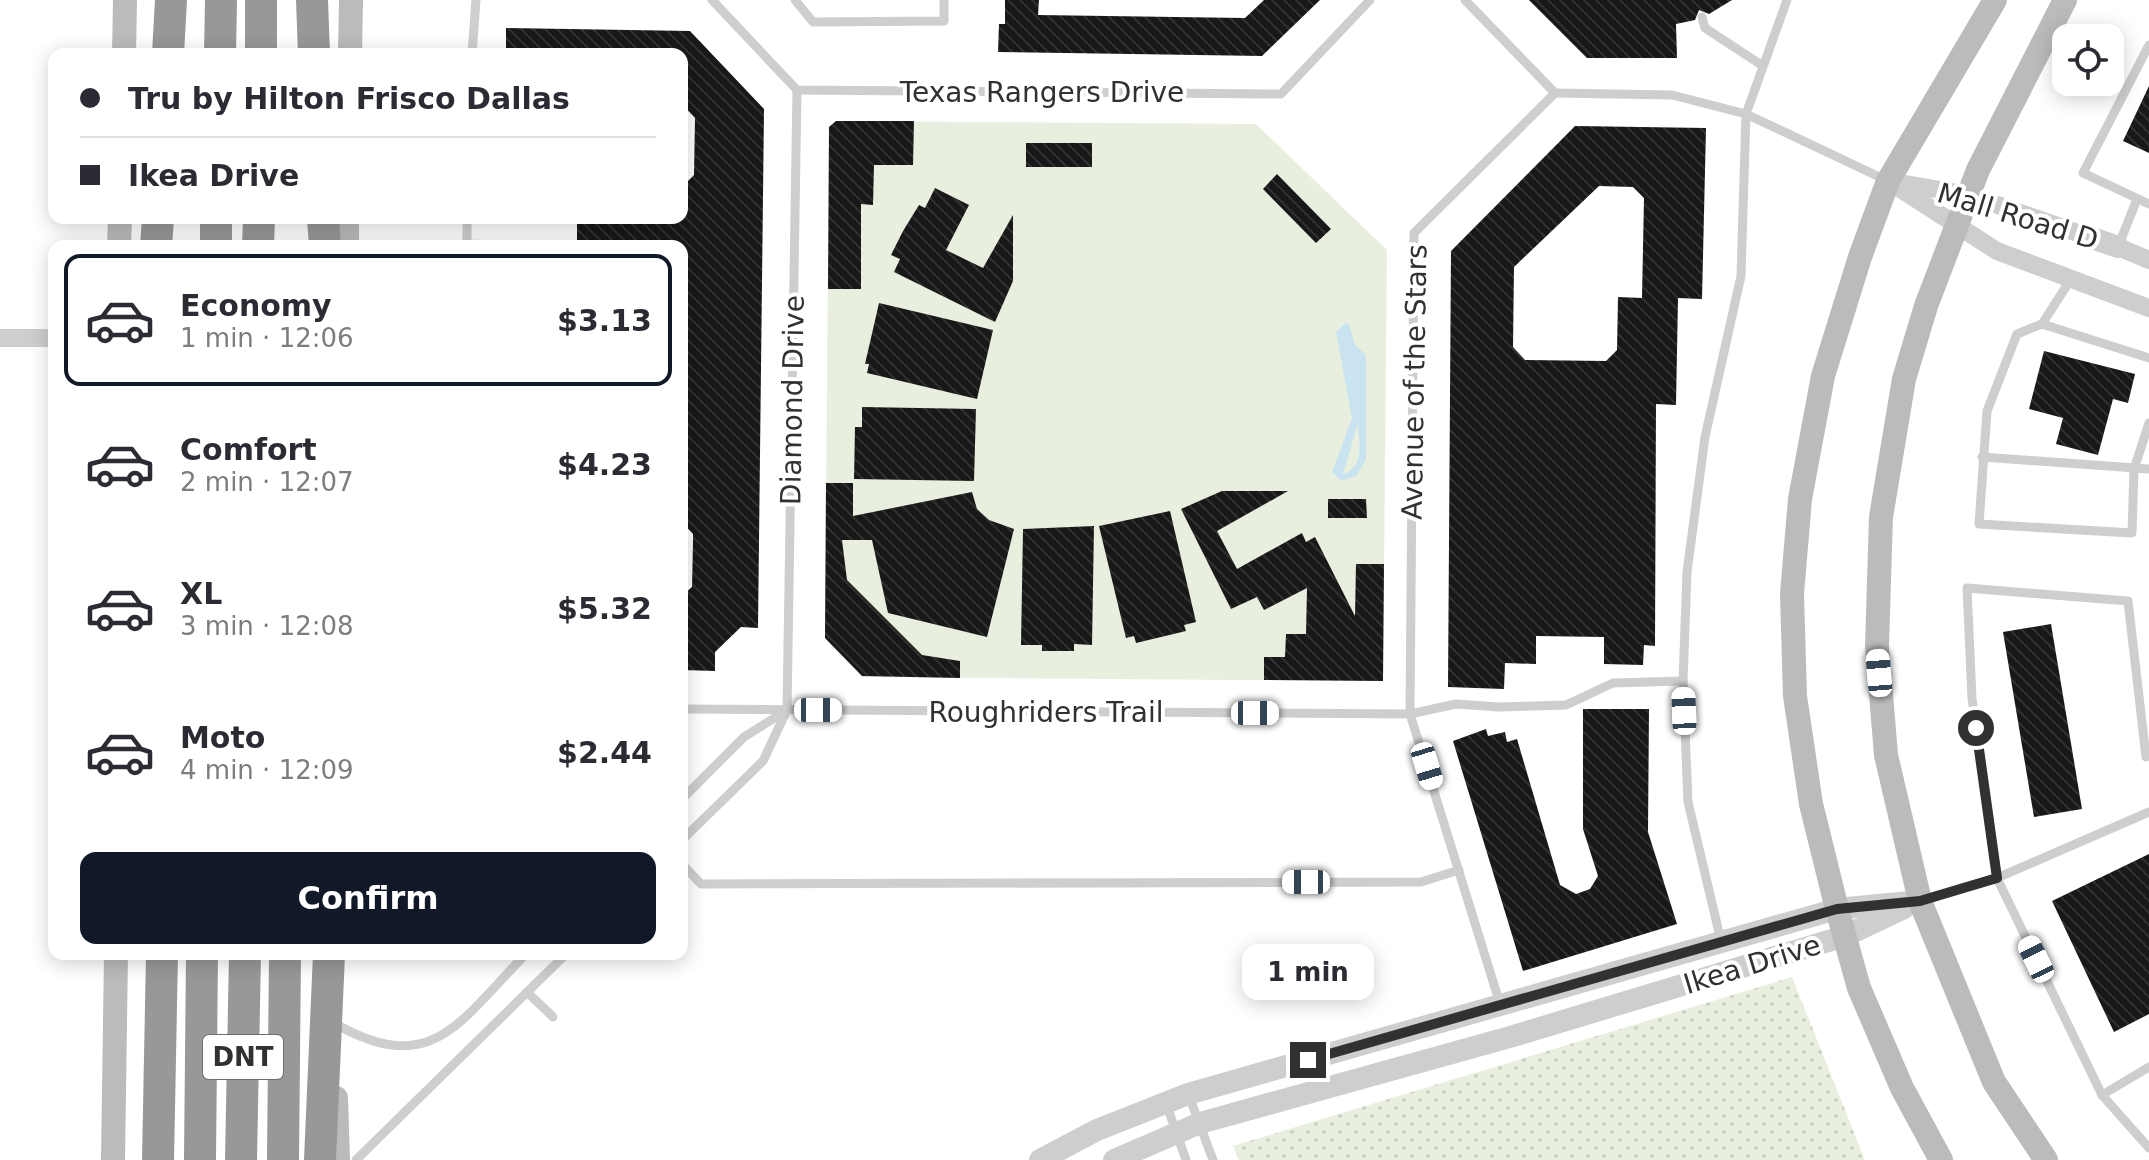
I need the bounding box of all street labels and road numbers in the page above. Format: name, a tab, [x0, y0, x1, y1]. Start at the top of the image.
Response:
street label: Texas Rangers Drive	[899, 76, 1184, 109]
street label: Mall Road D	[1933, 176, 2102, 257]
street label: Avenue of the Stars	[1396, 244, 1433, 520]
street label: Diamond Drive	[774, 295, 811, 505]
street label: Roughriders Trail	[928, 696, 1164, 729]
street label: Ikea Drive	[1680, 928, 1825, 1001]
road number: DNT	[203, 1035, 283, 1079]

